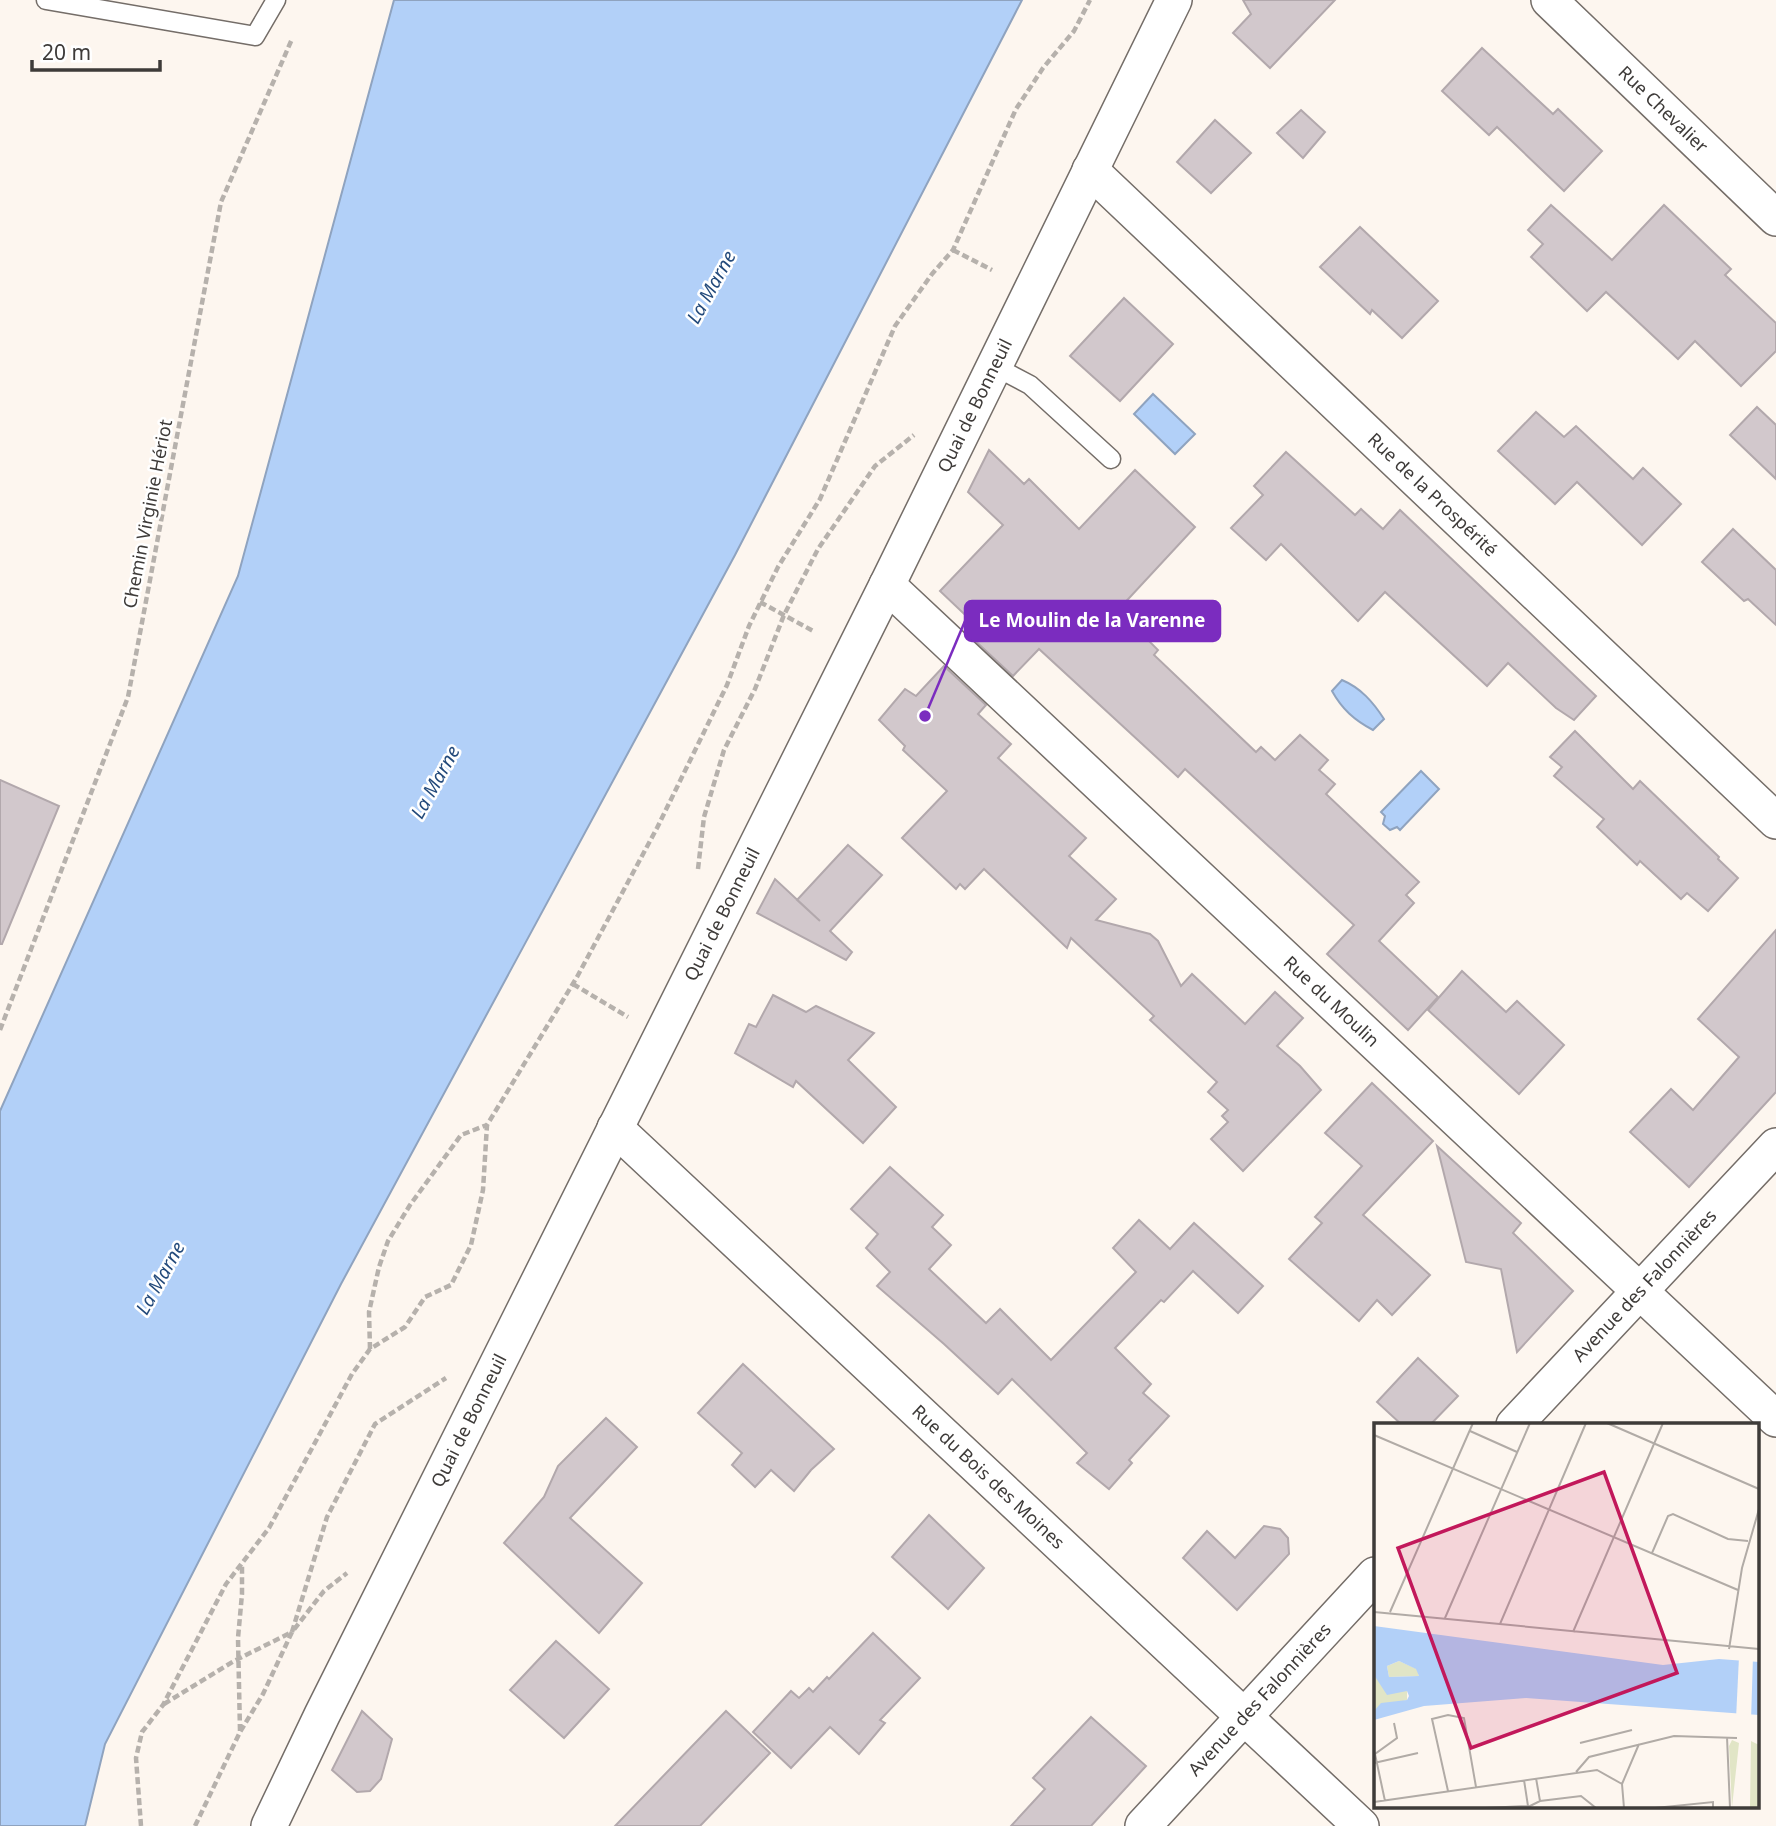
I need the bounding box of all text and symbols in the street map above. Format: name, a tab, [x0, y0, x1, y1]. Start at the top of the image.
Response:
scale bar	[32, 28, 159, 72]
text: 20 m	[42, 38, 91, 66]
street label: Rue Chevalier	[1614, 60, 1714, 158]
water label: La Marne	[680, 246, 742, 328]
street label: Quai de Bonneuil	[931, 335, 1017, 476]
street label: Chemin Virginie Hériot	[117, 417, 177, 610]
street label: Rue de la Prospérité	[1363, 427, 1503, 561]
callout: Le Moulin de la Varenne	[965, 601, 1220, 641]
text: Le Moulin de la Varenne	[979, 607, 1205, 633]
water label: La Marne	[404, 741, 466, 823]
street label: Quai de Bonneuil	[678, 843, 765, 985]
street label: Rue du Moulin	[1279, 950, 1385, 1052]
street label: Avenue des Falonnières	[1567, 1204, 1721, 1366]
water label: La Marne	[129, 1237, 191, 1319]
street label: Quai de Bonneuil	[425, 1350, 512, 1491]
street label: Rue du Bois des Moines	[907, 1399, 1070, 1554]
inset map	[1374, 1423, 1758, 1808]
street label: Avenue des Falonnières	[1182, 1617, 1336, 1781]

